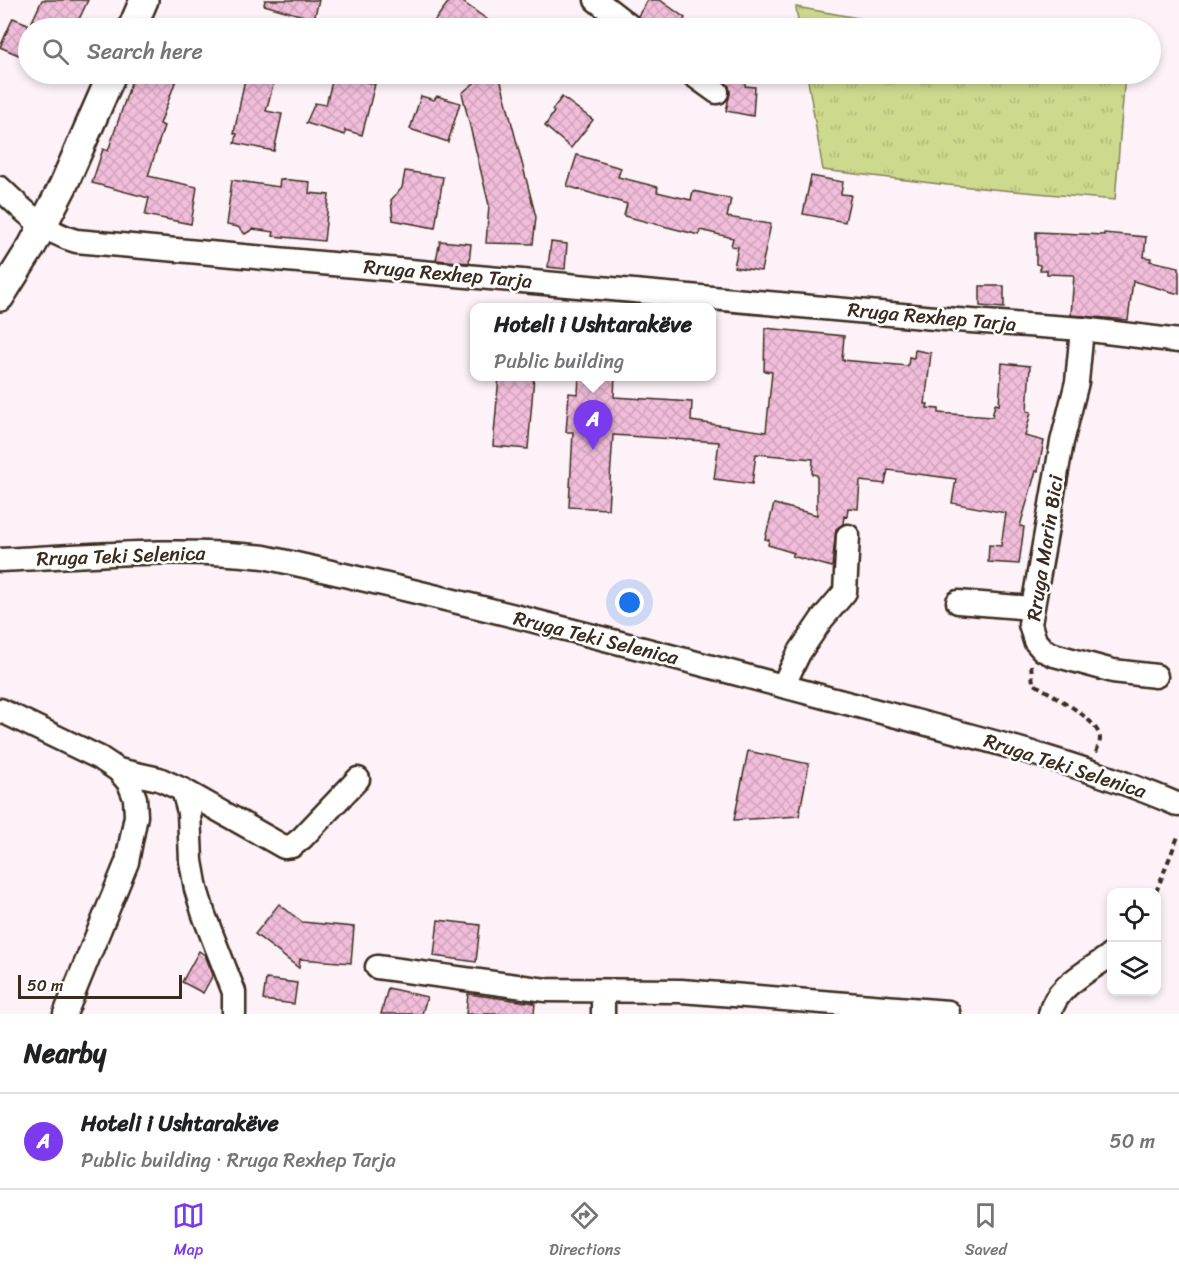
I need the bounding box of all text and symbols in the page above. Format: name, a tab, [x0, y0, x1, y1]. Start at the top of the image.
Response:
search box	[18, 18, 1161, 84]
text: Search here	[87, 32, 203, 71]
icon: search	[39, 35, 72, 68]
street label: Rruga Rexhep Tarja	[362, 249, 534, 299]
street label: Rruga Rexhep Tarja	[846, 292, 1018, 342]
popup	[470, 303, 716, 381]
text: Hoteli i Ushtarakëve	[494, 305, 692, 344]
text: Public building	[494, 344, 624, 379]
pin: A	[574, 400, 612, 450]
street label: Rruga Marin Bici	[1016, 472, 1074, 623]
street label: Rruga Teki Selenica	[36, 536, 207, 576]
your location	[615, 588, 644, 617]
street label: Rruga Teki Selenica	[510, 601, 683, 676]
street label: Rruga Teki Selenica	[979, 723, 1152, 809]
map controls	[1107, 888, 1161, 996]
button: locate	[1107, 888, 1161, 942]
button: layers	[1107, 942, 1161, 996]
text: 50 m	[27, 971, 63, 1000]
scale bar	[18, 972, 182, 1000]
text: Nearby	[24, 1030, 106, 1076]
text: Hoteli i Ushtarakëve	[81, 1104, 279, 1143]
text: A	[37, 1124, 50, 1159]
text: 50 m	[1110, 1124, 1155, 1159]
text: Public building · Rruga Rexhep Tarja	[81, 1143, 396, 1178]
tab: Map	[172, 1199, 205, 1264]
tab: Directions	[549, 1199, 621, 1264]
tab: Saved	[965, 1199, 1007, 1264]

